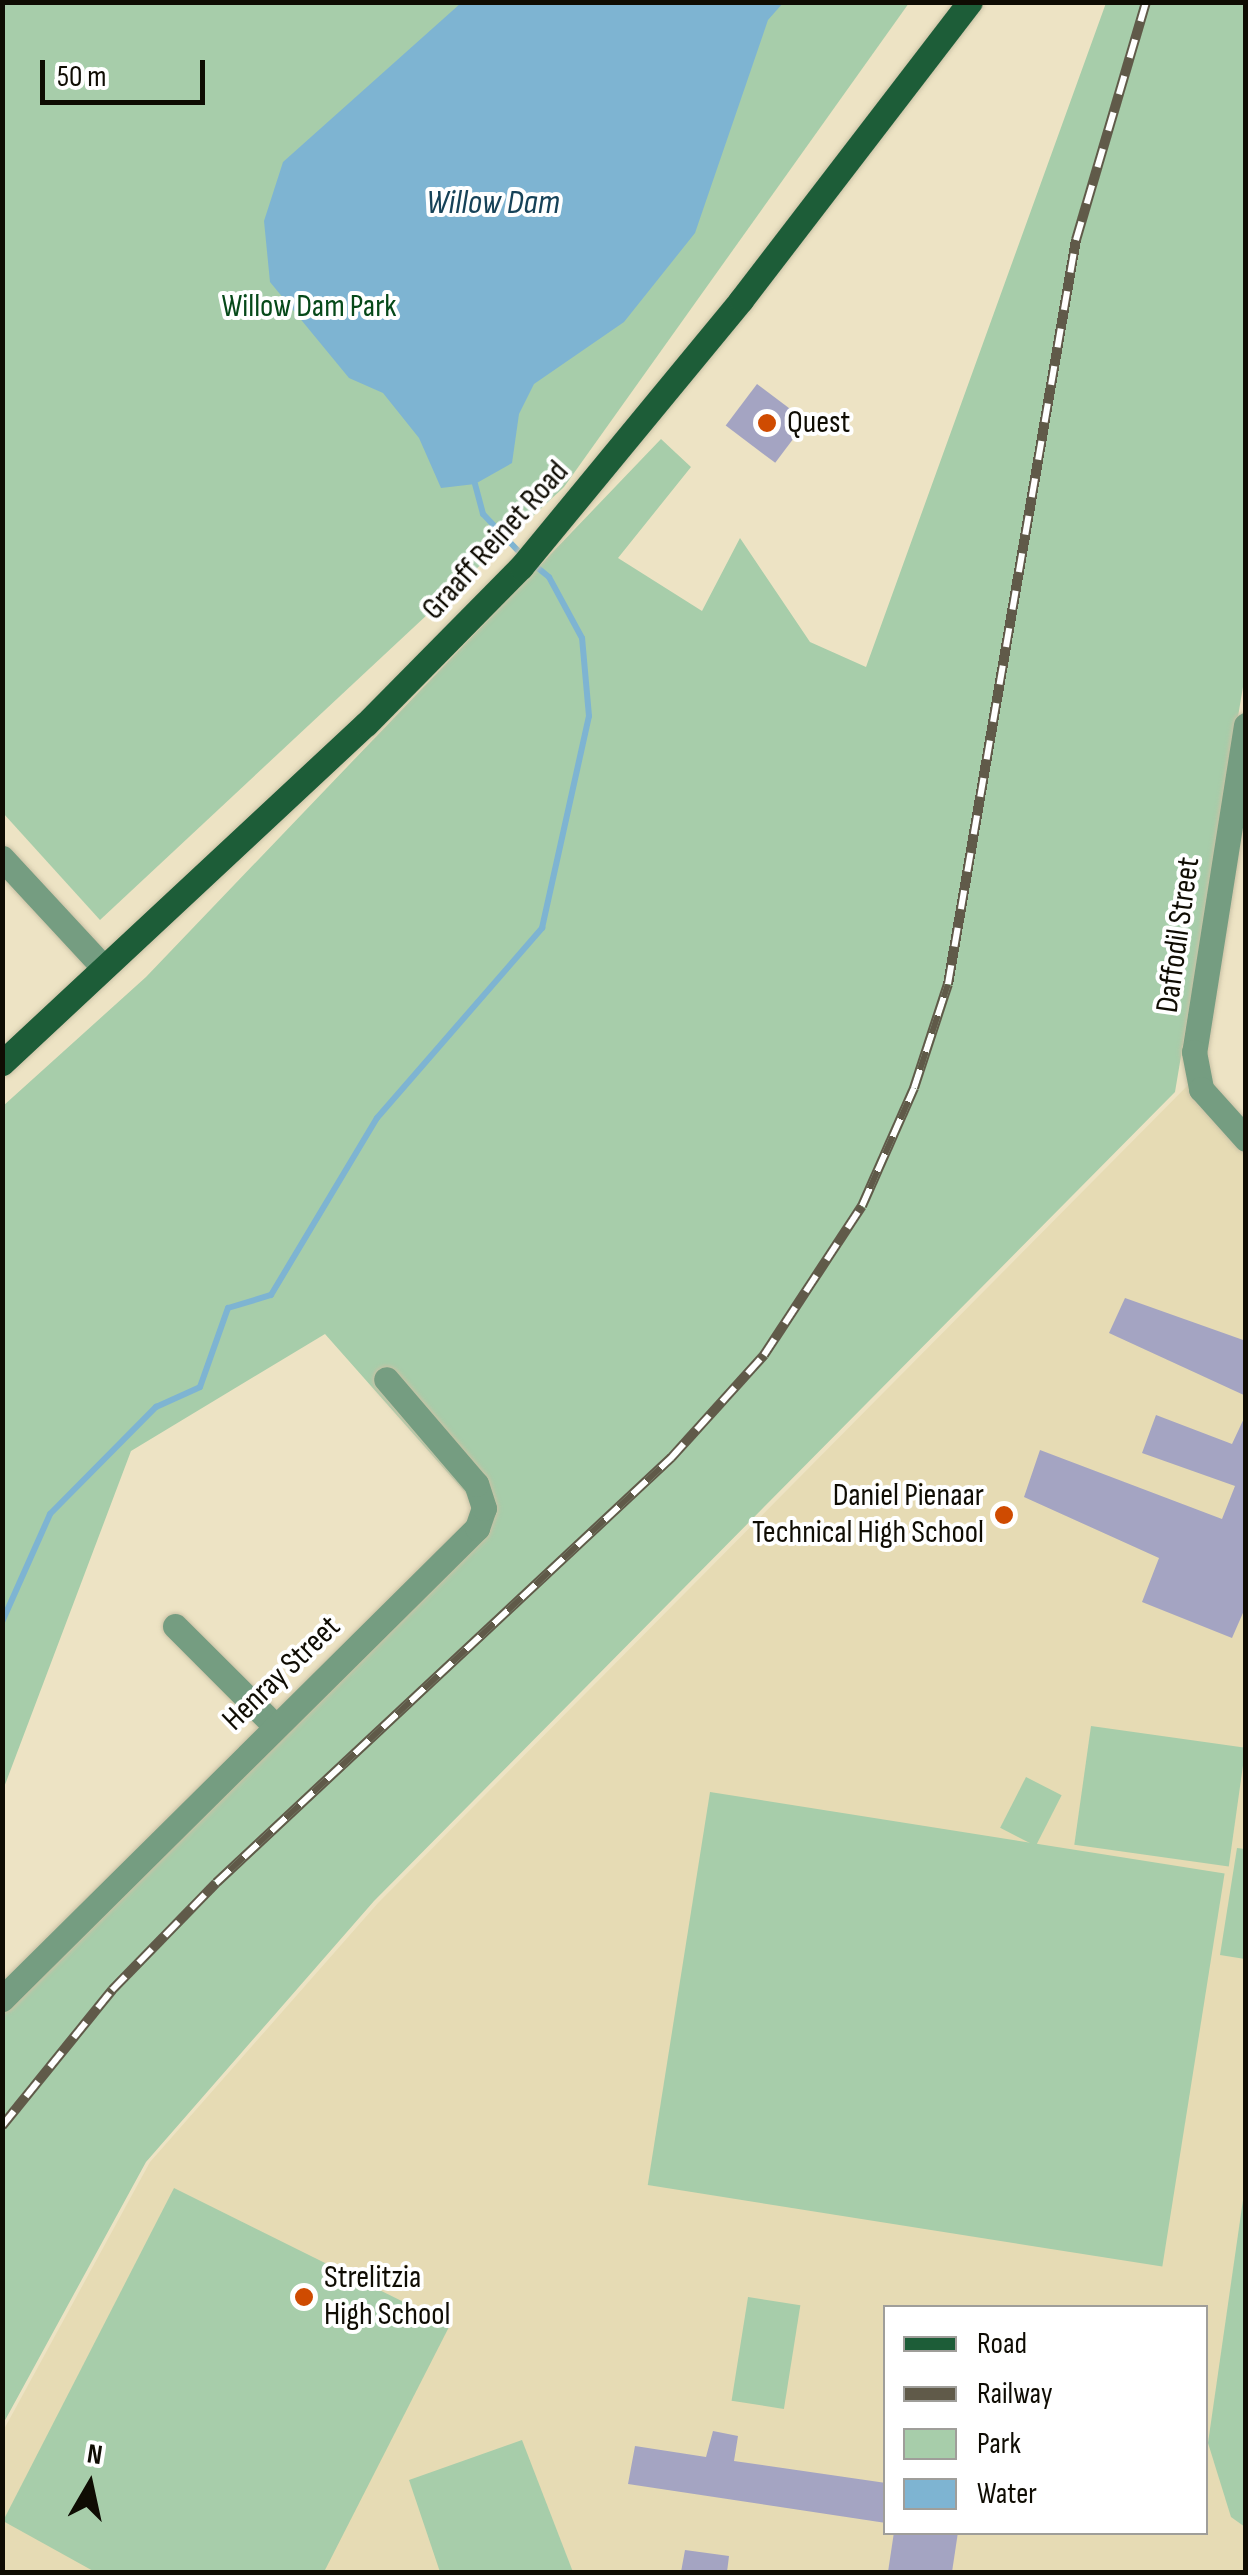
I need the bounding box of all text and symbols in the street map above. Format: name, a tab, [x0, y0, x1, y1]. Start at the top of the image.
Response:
scale bar	[45, 40, 210, 102]
text: 50 m	[57, 59, 106, 95]
water label: Willow Dam	[426, 182, 560, 224]
park label: Willow Dam Park	[221, 288, 397, 326]
place label: Quest	[787, 404, 850, 442]
marker: Quest	[756, 412, 778, 434]
street label: Graaff Reinet Road	[415, 454, 577, 628]
street label: Daffodil Street	[1149, 855, 1209, 1015]
place label: Daniel Pienaar Technical High School	[752, 1478, 984, 1553]
marker: Daniel Pienaar Technical High School	[993, 1504, 1015, 1526]
street label: Henray Street	[215, 1609, 349, 1739]
place label: Strelitzia High School	[324, 2260, 450, 2335]
marker: Strelitzia High School	[293, 2286, 315, 2308]
legend	[883, 2305, 1208, 2535]
text: Road	[977, 2326, 1027, 2362]
text: Railway	[977, 2376, 1053, 2412]
text: Park	[977, 2426, 1021, 2462]
north arrow	[40, 2435, 140, 2535]
text: N	[85, 2437, 105, 2472]
text: Water	[977, 2476, 1037, 2512]

